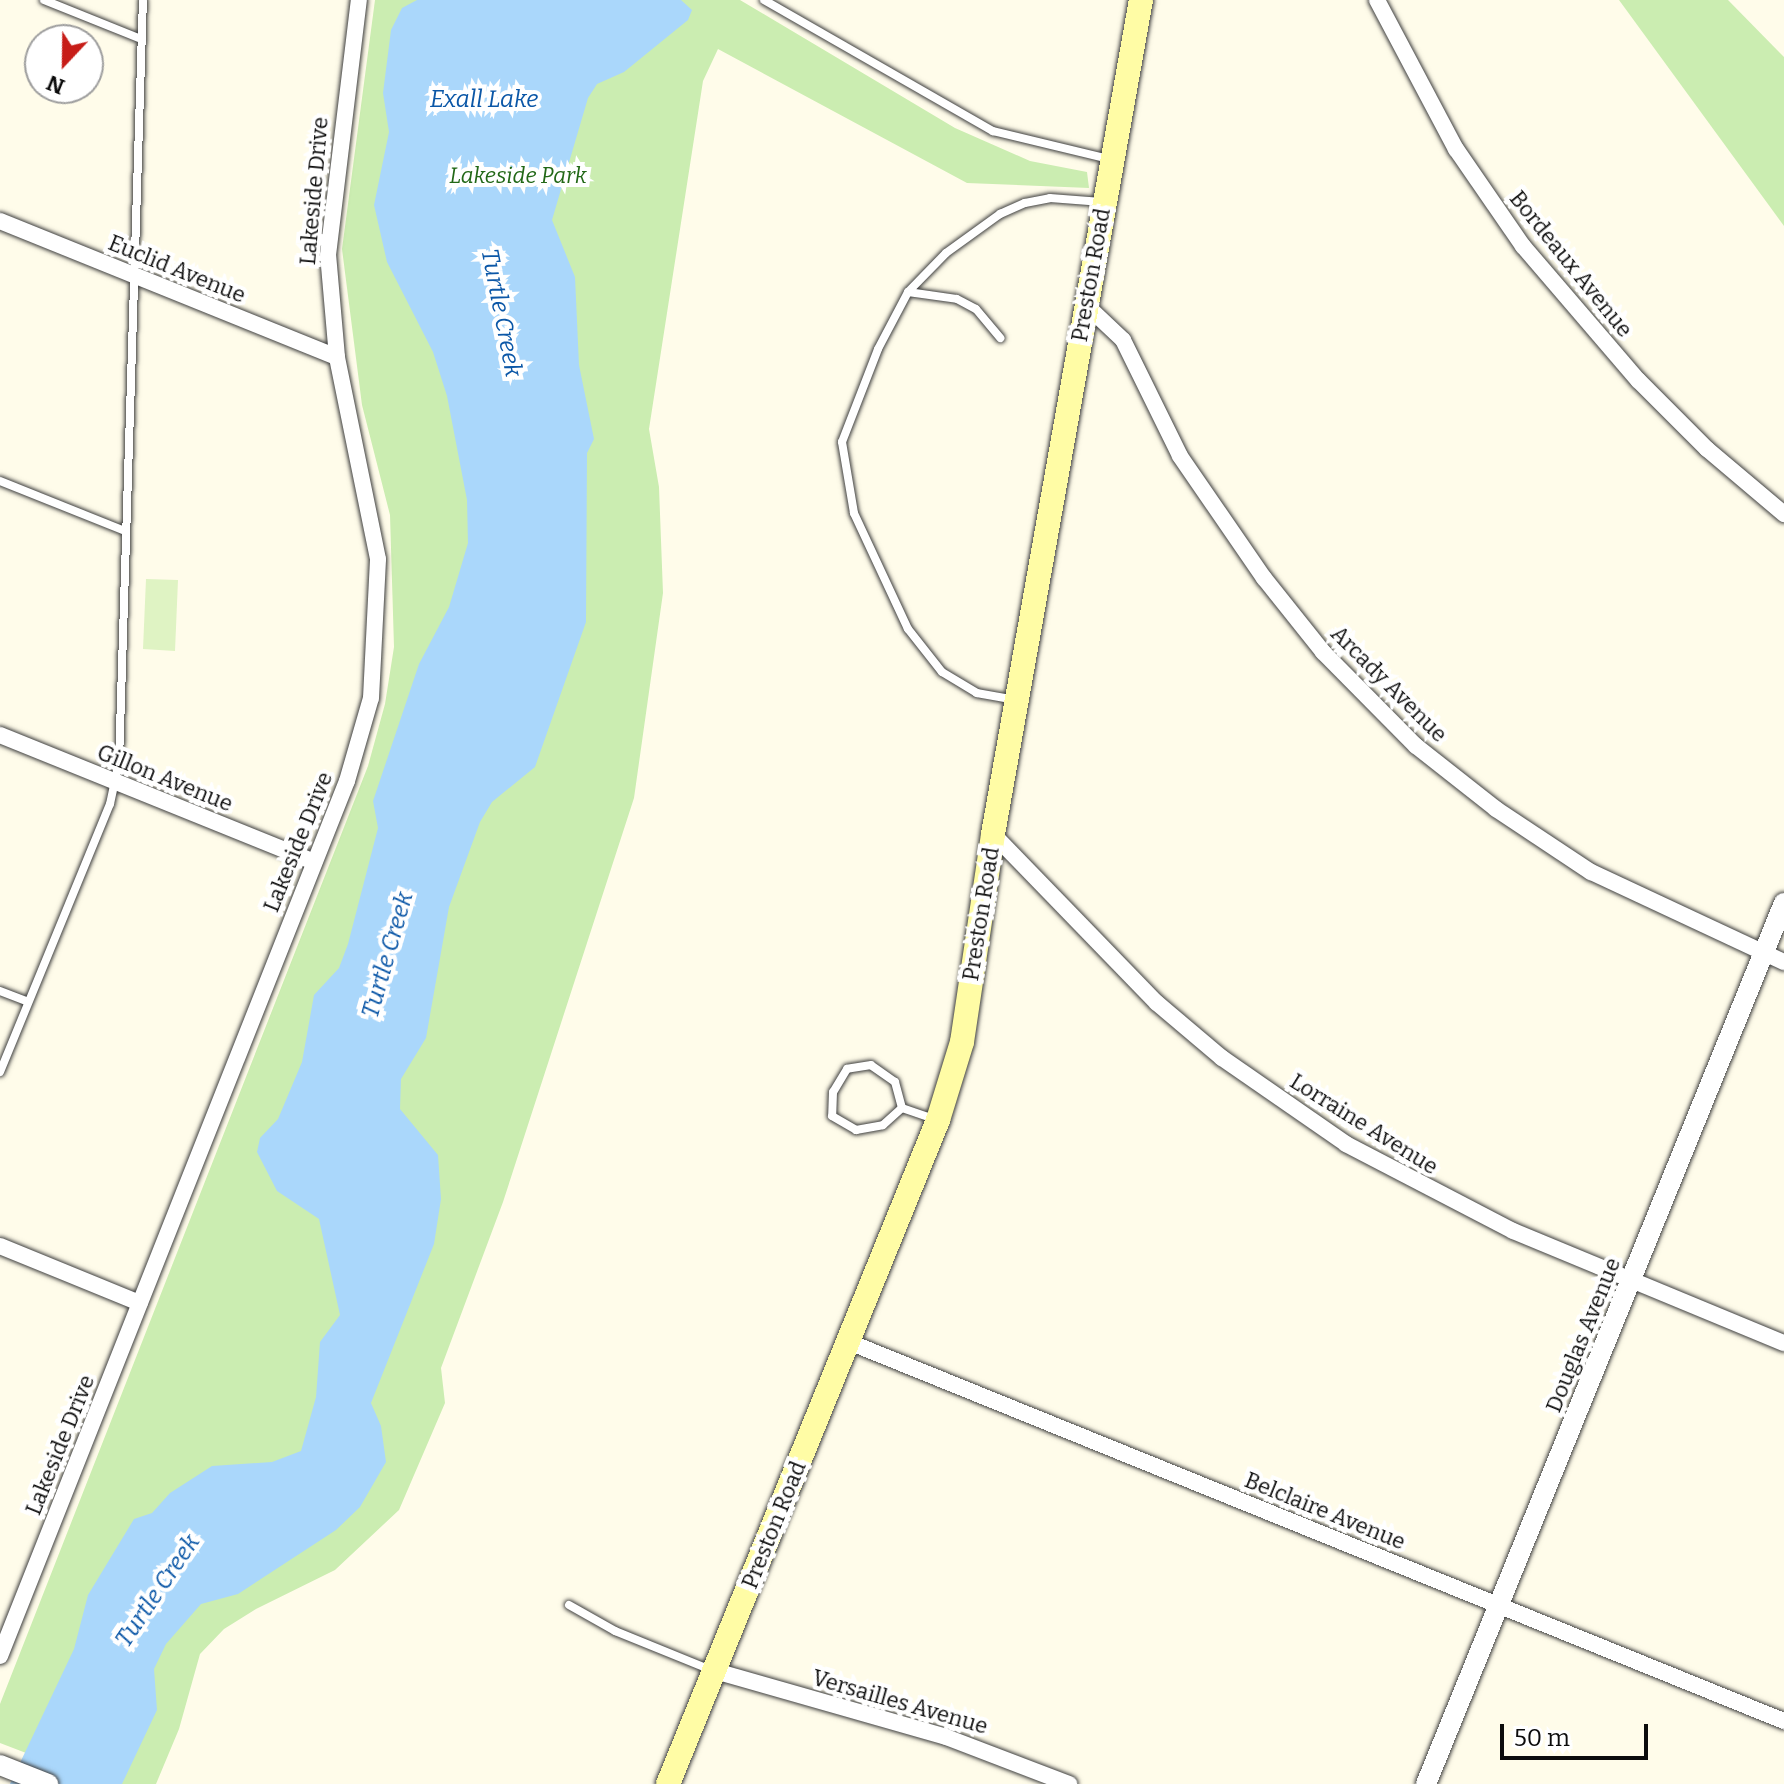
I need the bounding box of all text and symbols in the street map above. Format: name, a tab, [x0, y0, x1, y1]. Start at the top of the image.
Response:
north arrow	[24, 24, 104, 104]
text: N	[43, 69, 69, 101]
water label: Exall Lake	[430, 86, 538, 114]
street label: Lakeside Drive	[294, 116, 334, 266]
park label: Lakeside Park	[449, 163, 587, 189]
street label: Bordeaux Avenue	[1504, 186, 1638, 342]
street label: Preston Road	[1066, 206, 1116, 344]
street label: Euclid Avenue	[105, 230, 249, 308]
water label: Turtle Creek	[474, 247, 528, 379]
street label: Arcady Avenue	[1325, 620, 1453, 748]
street label: Gillon Avenue	[93, 739, 237, 817]
street label: Lakeside Drive	[258, 768, 338, 916]
street label: Preston Road	[957, 845, 1005, 983]
water label: Turtle Creek	[356, 889, 420, 1021]
street label: Lorraine Avenue	[1285, 1068, 1443, 1180]
street label: Douglas Avenue	[1540, 1254, 1626, 1416]
street label: Lakeside Drive	[20, 1371, 100, 1519]
street label: Preston Road	[736, 1457, 812, 1593]
street label: Belclaire Avenue	[1241, 1467, 1409, 1555]
water label: Turtle Creek	[110, 1529, 206, 1653]
street label: Versailles Avenue	[809, 1664, 991, 1740]
scale bar	[1504, 1708, 1652, 1758]
text: 50 m	[1514, 1724, 1570, 1752]

